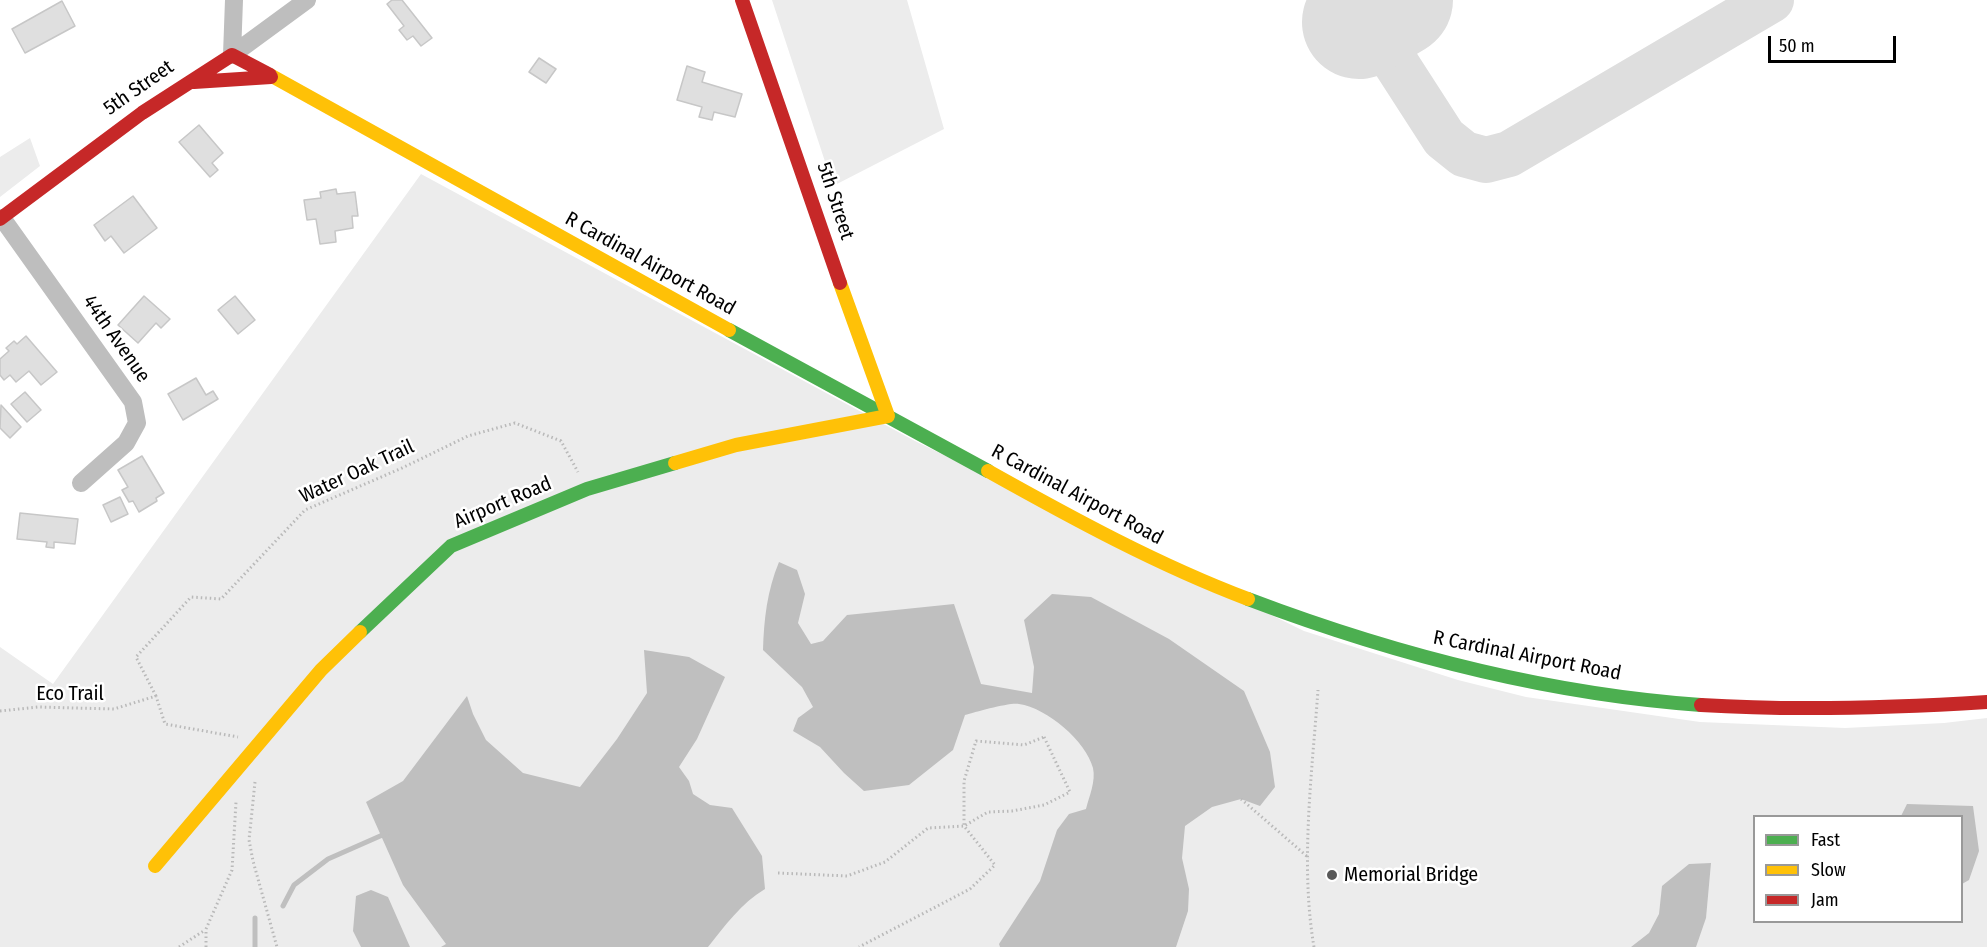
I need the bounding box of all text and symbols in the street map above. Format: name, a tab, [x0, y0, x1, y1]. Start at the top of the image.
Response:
scale bar	[1771, 24, 1898, 62]
text: 50 m	[1779, 35, 1815, 57]
street label: 5th Street	[99, 55, 179, 121]
street label: 5th Street	[811, 159, 859, 243]
street label: R Cardinal Airport Road	[561, 207, 739, 321]
street label: 44th Avenue	[77, 291, 155, 387]
street label: Water Oak Trail	[296, 435, 418, 509]
street label: R Cardinal Airport Road	[987, 440, 1167, 550]
street label: Airport Road	[451, 472, 555, 534]
street label: R Cardinal Airport Road	[1431, 626, 1623, 686]
street label: Eco Trail	[36, 682, 104, 706]
legend	[1753, 815, 1963, 923]
text: Fast	[1811, 829, 1840, 851]
text: Slow	[1811, 859, 1846, 881]
place label: Memorial Bridge	[1344, 863, 1478, 887]
marker: Memorial Bridge	[1325, 868, 1339, 882]
text: Jam	[1811, 889, 1839, 911]

